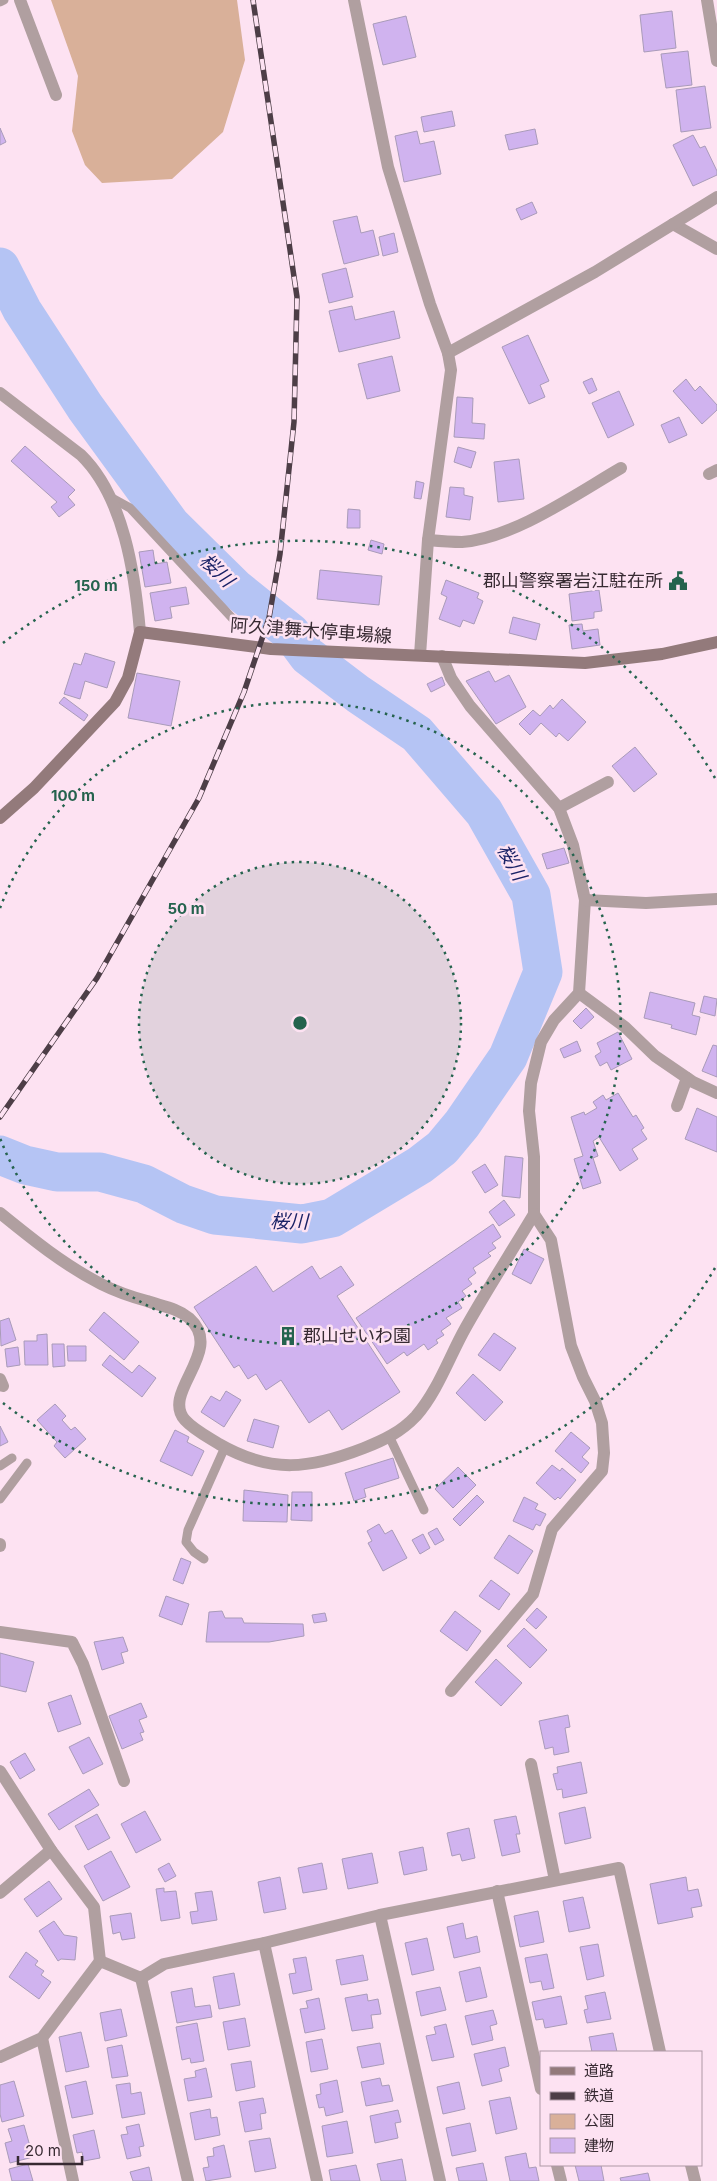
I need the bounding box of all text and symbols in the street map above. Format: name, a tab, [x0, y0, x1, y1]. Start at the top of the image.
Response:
water label: 桜川	[195, 549, 240, 593]
place label: 郡山警察署岩江駐在所	[483, 570, 663, 591]
public building icon: 郡山警察署岩江駐在所	[667, 570, 689, 592]
text: 150 m	[74, 576, 118, 595]
street label: 阿久津舞木停車場線	[229, 614, 393, 647]
text: 100 m	[51, 786, 95, 805]
water label: 桜川	[492, 840, 532, 886]
text: 50 m	[168, 899, 204, 918]
centre of rings	[291, 1014, 309, 1032]
water label: 桜川	[270, 1210, 310, 1233]
building icon: 郡山せいわ園	[277, 1325, 299, 1347]
place label: 郡山せいわ園	[303, 1325, 411, 1346]
legend	[540, 2051, 702, 2166]
text: 道路	[584, 2061, 614, 2080]
text: 鉄道	[584, 2086, 614, 2105]
text: 公園	[584, 2111, 614, 2130]
scale bar	[18, 2134, 81, 2166]
text: 建物	[584, 2136, 614, 2155]
text: 20 m	[25, 2141, 61, 2160]

